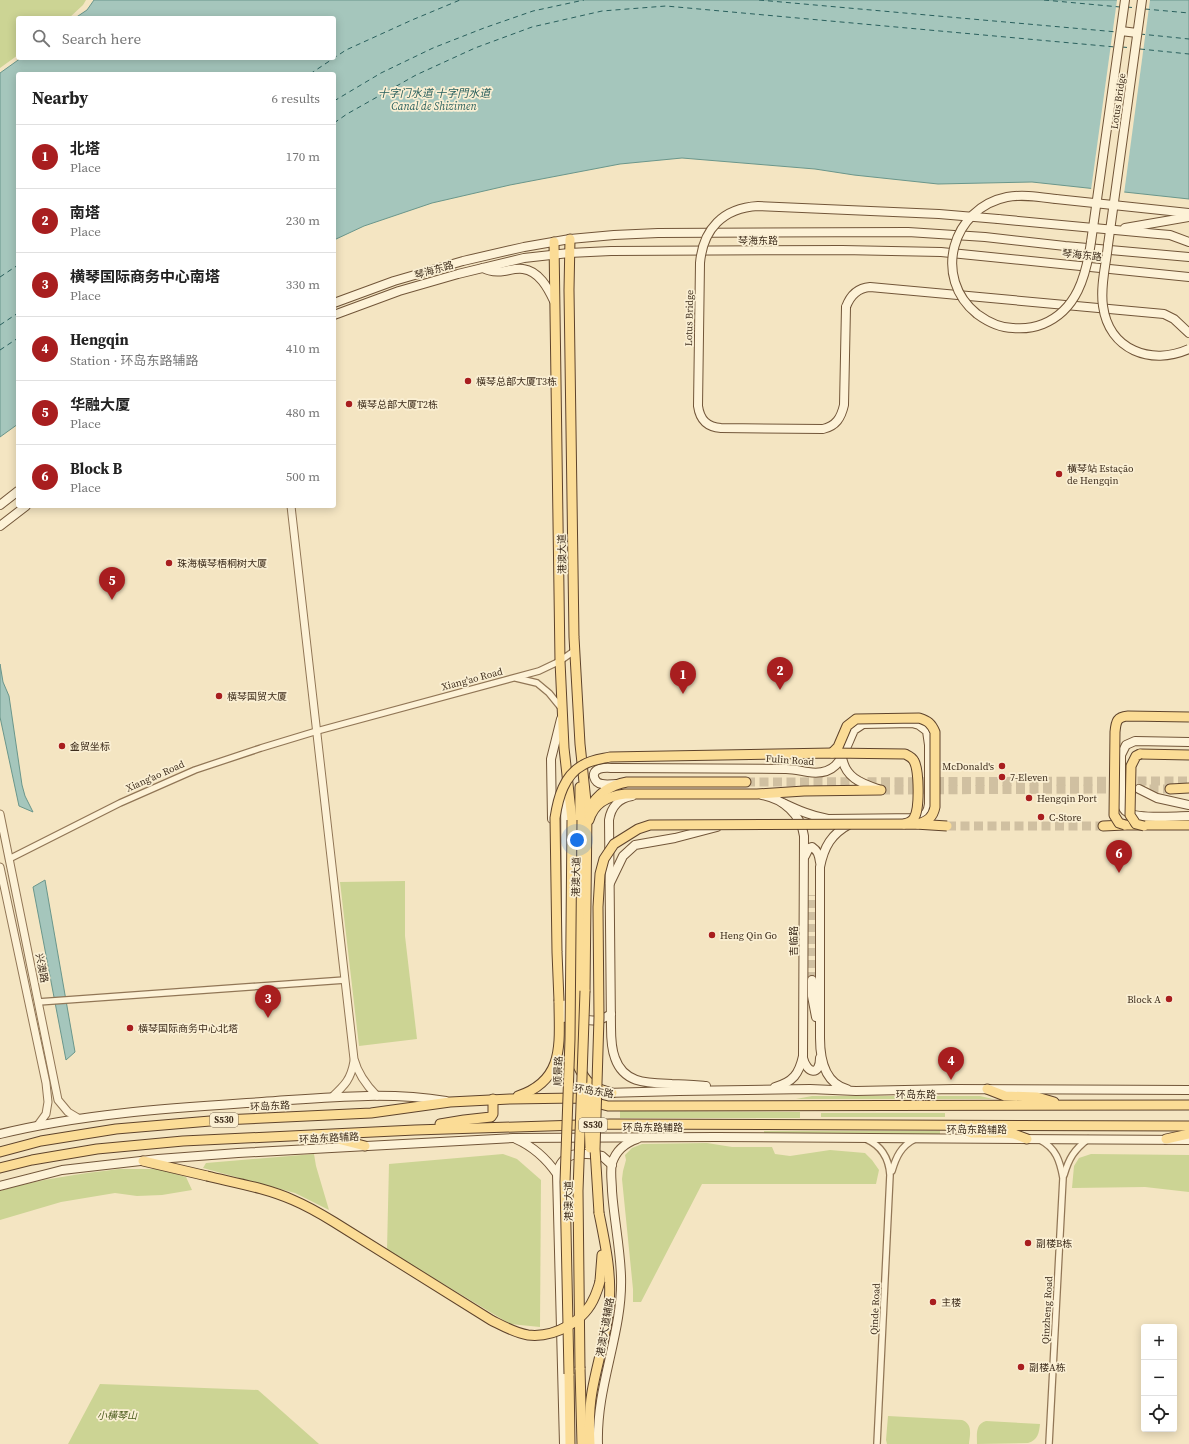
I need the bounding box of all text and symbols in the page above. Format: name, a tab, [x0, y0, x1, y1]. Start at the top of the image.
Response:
search box	[16, 16, 336, 60]
icon: search	[30, 27, 52, 49]
text: Search here	[62, 28, 141, 49]
street label: Lotus Bridge	[1108, 72, 1128, 130]
text: Nearby	[32, 86, 88, 110]
water label: 十字门水道 十字門水道 Canal de Shizimen	[378, 86, 492, 114]
text: 6 results	[272, 90, 320, 107]
text: 北塔	[70, 138, 100, 159]
text: 1	[41, 148, 49, 165]
text: 170 m	[286, 148, 320, 165]
text: Place	[70, 159, 101, 176]
text: 南塔	[70, 202, 100, 223]
text: 2	[41, 212, 49, 229]
text: 230 m	[286, 212, 320, 229]
text: Place	[70, 223, 101, 240]
street label: 琴海东路	[738, 234, 778, 247]
street label: 琴海东路	[1061, 246, 1103, 264]
street label: 琴海东路	[413, 258, 455, 282]
text: 横琴国际商务中心南塔	[70, 266, 220, 287]
text: 3	[41, 276, 49, 293]
text: 330 m	[286, 276, 320, 293]
text: Place	[70, 287, 101, 304]
street label: Lotus Bridge	[682, 290, 696, 346]
text: Hengqin	[70, 329, 129, 350]
text: 4	[41, 340, 49, 357]
text: 410 m	[286, 340, 320, 357]
text: Station · 环岛东路辅路	[70, 352, 198, 369]
place label: 横琴总部大厦T3栋	[476, 375, 557, 388]
marker: 横琴总部大厦T3栋	[463, 376, 473, 386]
text: 华融大厦	[70, 394, 130, 415]
place label: 横琴总部大厦T2栋	[357, 398, 438, 411]
marker: 横琴总部大厦T2栋	[344, 399, 354, 409]
text: 5	[41, 404, 49, 421]
text: 480 m	[286, 404, 320, 421]
text: Place	[70, 415, 101, 432]
text: Block B	[70, 458, 122, 479]
place label: 橫琴站 Estação de Hengqin	[1067, 462, 1134, 487]
text: 6	[41, 468, 49, 485]
text: 500 m	[286, 468, 320, 485]
marker: 橫琴站 Estação de Hengqin	[1054, 469, 1064, 479]
text: Place	[70, 479, 101, 496]
street label: 港澳大道	[555, 534, 569, 574]
place label: 珠海横琴梧桐树大厦	[177, 557, 267, 570]
marker: 珠海横琴梧桐树大厦	[164, 558, 174, 568]
pin: 5	[99, 567, 125, 600]
pin: 2	[767, 657, 793, 690]
pin: 1	[670, 661, 696, 694]
street label: Xiang'ao Road	[440, 665, 504, 693]
place label: 横琴国贸大厦	[227, 690, 287, 703]
marker: 横琴国贸大厦	[214, 691, 224, 701]
place label: 金贸坐标	[70, 740, 110, 753]
marker: 金贸坐标	[57, 741, 67, 751]
street label: Fulin Road	[765, 752, 815, 768]
street label: Xiang'ao Road	[124, 757, 187, 795]
place label: McDonald's	[942, 760, 994, 773]
marker: McDonald's	[997, 761, 1007, 771]
place label: 7-Eleven	[1010, 771, 1048, 784]
marker: 7-Eleven	[997, 772, 1007, 782]
place label: Hengqin Port	[1037, 792, 1097, 805]
marker: Hengqin Port	[1024, 793, 1034, 803]
place label: C-Store	[1049, 811, 1081, 824]
marker: C-Store	[1036, 812, 1046, 822]
your location	[567, 830, 587, 850]
pin: 6	[1106, 840, 1132, 873]
street label: 港澳大道	[569, 857, 583, 897]
street label: 吉临路	[787, 926, 800, 956]
place label: Heng Qin Go	[720, 929, 778, 942]
marker: Heng Qin Go	[707, 930, 717, 940]
street label: 兴澳路	[33, 952, 51, 984]
pin: 3	[255, 985, 281, 1018]
place label: Block A	[1127, 993, 1161, 1006]
marker: Block A	[1164, 994, 1174, 1004]
place label: 横琴国际商务中心北塔	[138, 1022, 238, 1035]
marker: 横琴国际商务中心北塔	[125, 1023, 135, 1033]
pin: 4	[938, 1047, 964, 1080]
street label: 顺景路	[551, 1056, 565, 1086]
street label: 环岛东路	[573, 1081, 615, 1101]
street label: 环岛东路	[896, 1088, 936, 1101]
street label: 环岛东路	[250, 1098, 290, 1114]
road number: S530	[210, 1113, 238, 1127]
road number: S530	[579, 1118, 607, 1132]
street label: 环岛东路辅路	[623, 1121, 683, 1134]
street label: 环岛东路辅路	[947, 1123, 1007, 1136]
street label: 环岛东路辅路	[299, 1130, 359, 1146]
street label: 港澳大道	[562, 1181, 575, 1221]
place label: 副楼B栋	[1036, 1237, 1072, 1250]
marker: 副楼B栋	[1023, 1238, 1033, 1248]
street label: Qinzheng Road	[1039, 1275, 1055, 1344]
street label: Qinde Road	[867, 1282, 883, 1335]
street label: 港澳大道辅路	[593, 1296, 617, 1358]
place label: 主楼	[941, 1296, 961, 1309]
marker: 主楼	[928, 1297, 938, 1307]
map controls	[1141, 1324, 1177, 1432]
button: +	[1141, 1324, 1177, 1360]
button: −	[1141, 1360, 1177, 1396]
place label: 副楼A栋	[1029, 1361, 1066, 1374]
marker: 副楼A栋	[1016, 1362, 1026, 1372]
button: locate	[1141, 1396, 1177, 1432]
park label: 小橫琴山	[97, 1409, 138, 1422]

